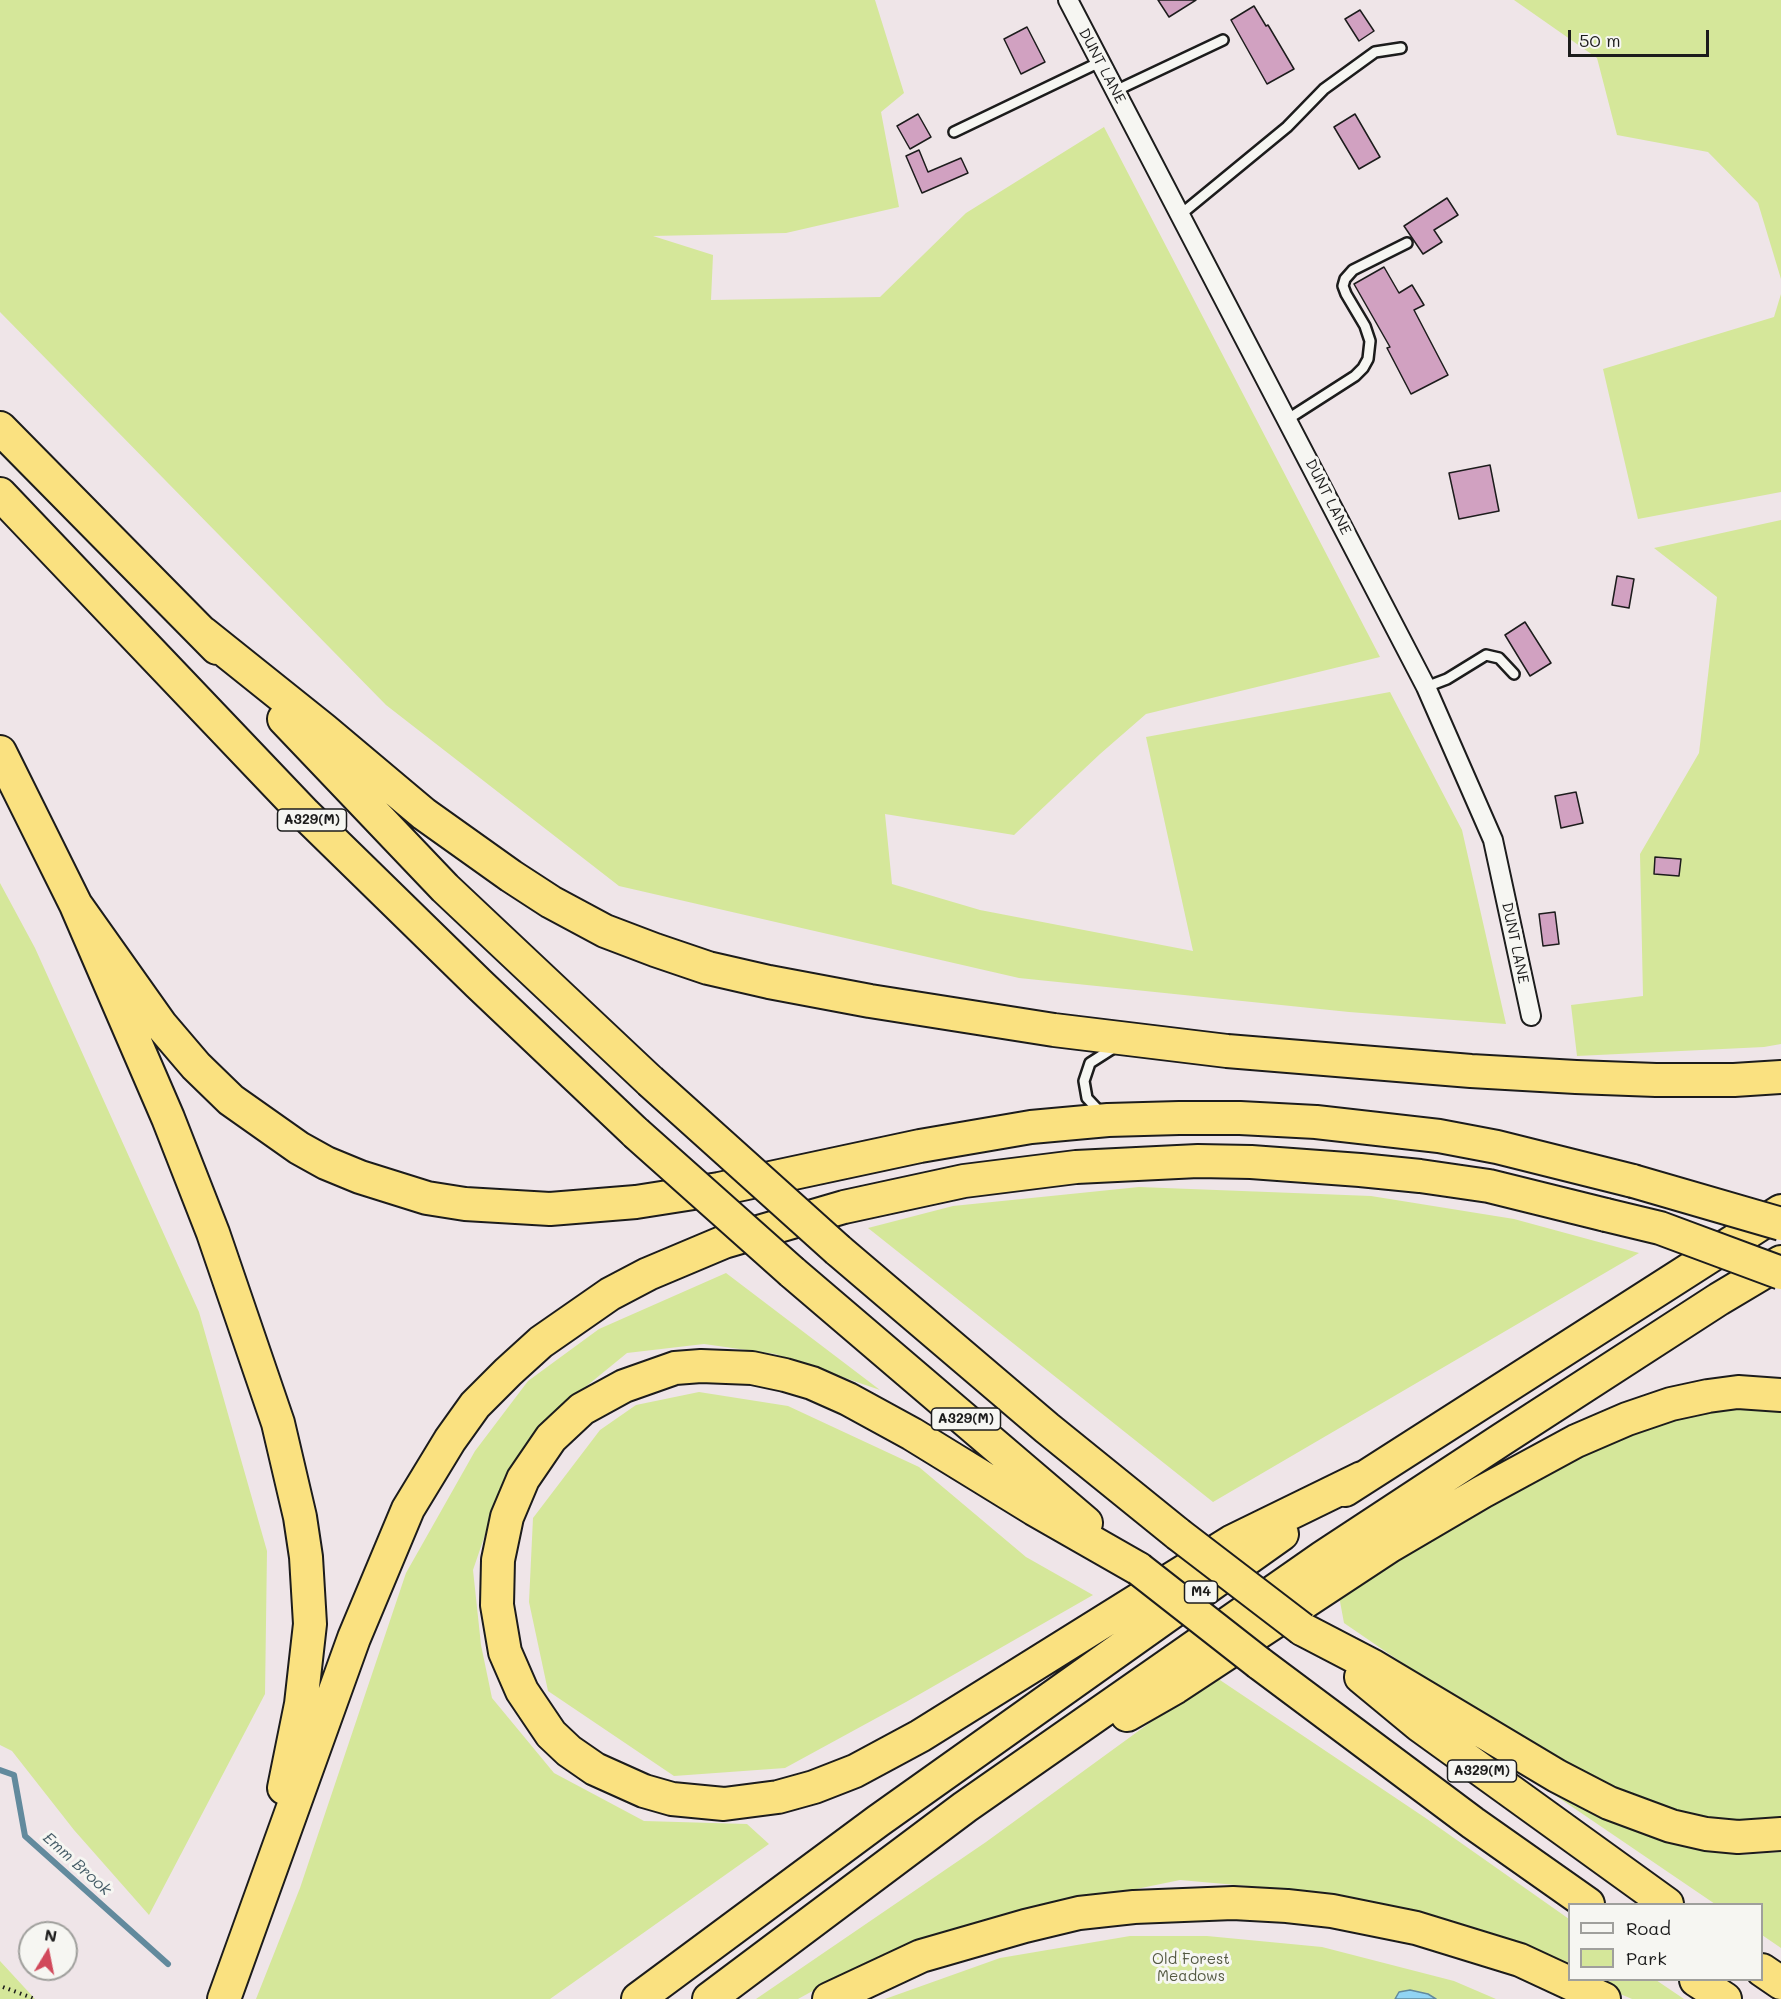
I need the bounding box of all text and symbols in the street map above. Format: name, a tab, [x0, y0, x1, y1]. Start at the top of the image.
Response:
scale bar	[1571, 18, 1712, 56]
street label: DUNT LANE	[1075, 25, 1129, 107]
text: 50 m	[1579, 28, 1621, 52]
street label: DUNT LANE	[1301, 456, 1355, 538]
road number: A329(M)	[278, 809, 346, 831]
street label: DUNT LANE	[1498, 901, 1532, 985]
road number: A329(M)	[932, 1408, 1000, 1430]
road number: M4	[1184, 1581, 1218, 1603]
road number: A329(M)	[1448, 1760, 1516, 1782]
water label: Emm Brook	[39, 1828, 115, 1900]
legend	[1568, 1903, 1763, 1981]
text: Road	[1626, 1916, 1671, 1940]
north arrow	[18, 1921, 78, 1981]
text: N	[43, 1923, 59, 1946]
text: Park	[1626, 1946, 1667, 1970]
park label: Old Forest Meadows	[1152, 1950, 1230, 1985]

